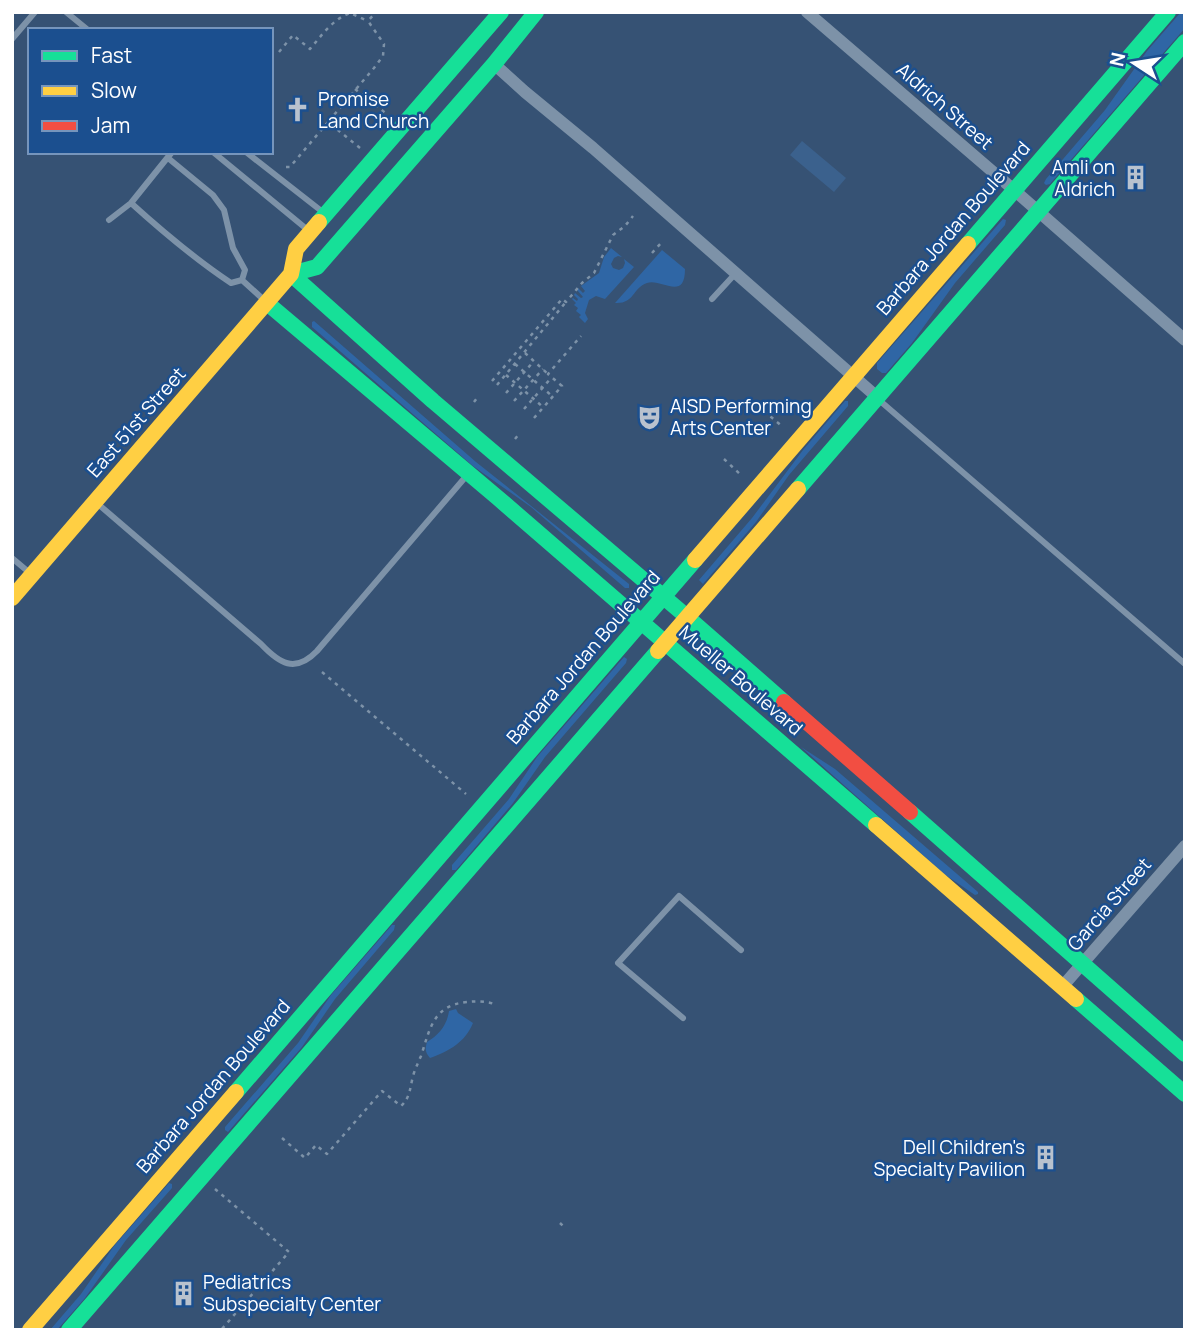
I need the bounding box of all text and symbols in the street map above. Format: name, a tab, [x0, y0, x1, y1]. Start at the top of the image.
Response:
legend	[28, 28, 273, 154]
north arrow	[1099, 28, 1169, 98]
text: Fast	[91, 41, 132, 69]
text: N	[1103, 50, 1132, 69]
street label: Aldrich Street	[891, 57, 999, 155]
text: Slow	[91, 76, 137, 104]
place label: Promise Land Church	[318, 86, 429, 134]
church icon: Promise Land Church	[284, 96, 312, 124]
text: Jam	[91, 111, 130, 139]
street label: Barbara Jordan Boulevard	[870, 136, 1036, 320]
place label: Amli on Aldrich	[1052, 154, 1115, 202]
building icon: Amli on Aldrich	[1121, 164, 1149, 192]
street label: East 51st Street	[81, 361, 191, 483]
place label: AISD Performing Arts Center	[670, 393, 812, 441]
theatre icon: AISD Performing Arts Center	[636, 403, 664, 431]
street label: Barbara Jordan Boulevard	[500, 565, 666, 749]
street label: Mueller Boulevard	[674, 619, 808, 741]
street label: Garcia Street	[1061, 852, 1157, 956]
street label: Barbara Jordan Boulevard	[130, 994, 296, 1178]
place label: Dell Children's Specialty Pavilion	[873, 1134, 1025, 1182]
building icon: Dell Children's Specialty Pavilion	[1031, 1144, 1059, 1172]
place label: Pediatrics Subspecialty Center	[203, 1269, 381, 1317]
building icon: Pediatrics Subspecialty Center	[169, 1279, 197, 1307]

